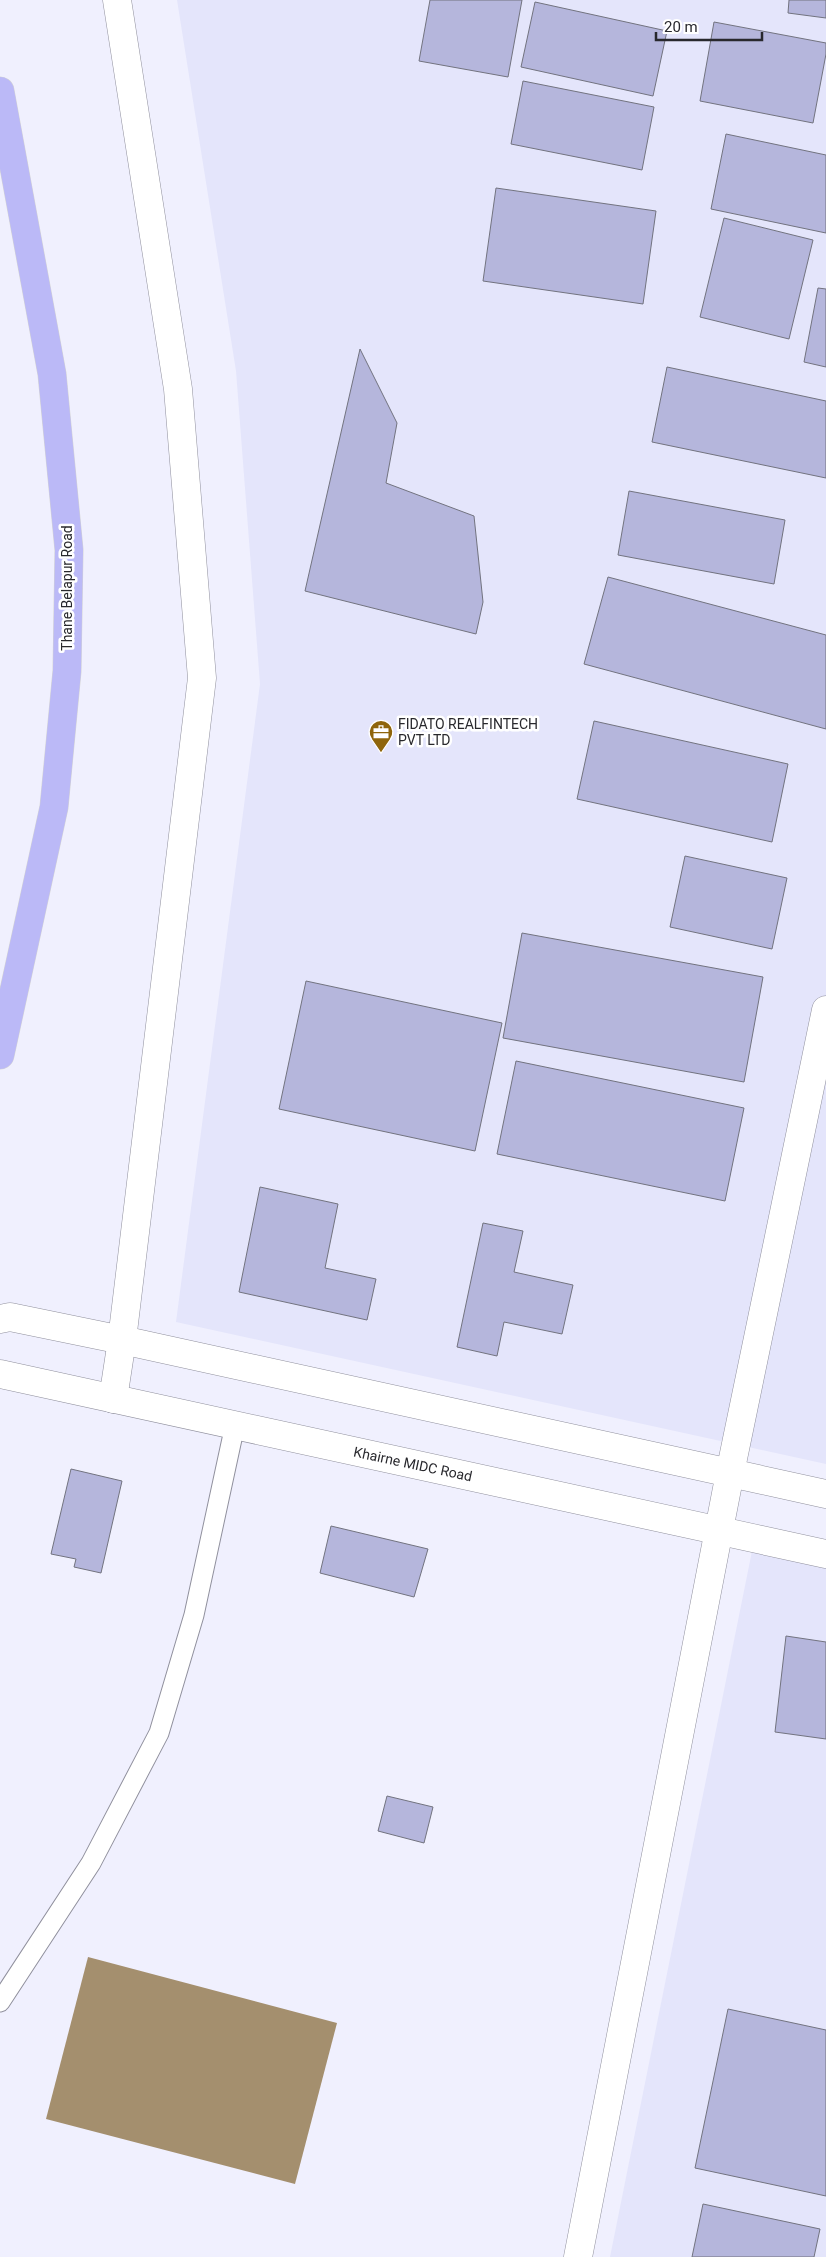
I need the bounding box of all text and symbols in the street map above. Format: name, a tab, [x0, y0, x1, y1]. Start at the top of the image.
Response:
scale bar	[656, 10, 762, 42]
text: 20 m	[664, 18, 698, 36]
street label: Thane Belapur Road	[59, 525, 75, 651]
place label: FIDATO REALFINTECH PVT LTD	[398, 716, 538, 748]
office icon: FIDATO REALFINTECH PVT LTD	[368, 719, 394, 753]
street label: Khairne MIDC Road	[352, 1444, 474, 1484]

